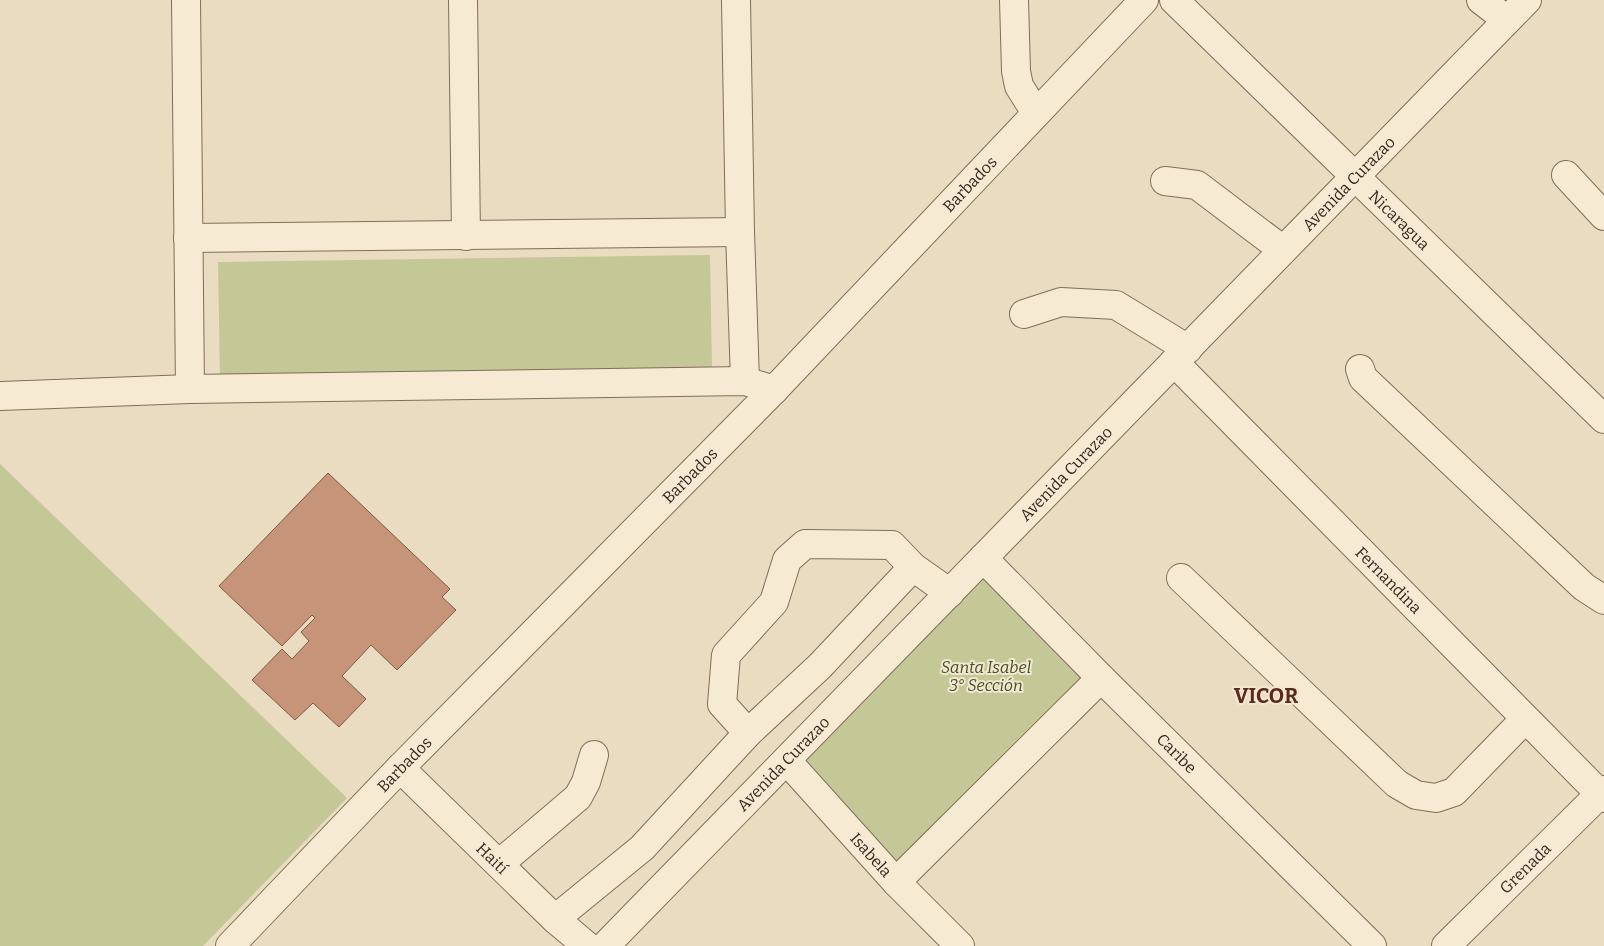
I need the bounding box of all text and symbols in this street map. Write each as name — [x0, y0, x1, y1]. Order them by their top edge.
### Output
street label: Avenida Curazao — [1298, 132, 1399, 235]
street label: Barbados — [939, 152, 1001, 216]
street label: Nicaragua — [1365, 186, 1434, 254]
street label: Avenida Curazao — [1016, 423, 1116, 525]
street label: Barbados — [659, 444, 721, 507]
street label: Fernandina — [1352, 543, 1426, 618]
park label: Santa Isabel 3° Sección — [941, 658, 1031, 695]
district label: VICOR — [1234, 683, 1298, 709]
street label: Avenida Curazao — [733, 713, 834, 815]
street label: Caribe — [1153, 730, 1200, 777]
street label: Barbados — [373, 733, 436, 796]
street label: Isabela — [846, 829, 896, 881]
street label: Haití — [472, 839, 512, 878]
street label: Grenada — [1496, 839, 1555, 898]

